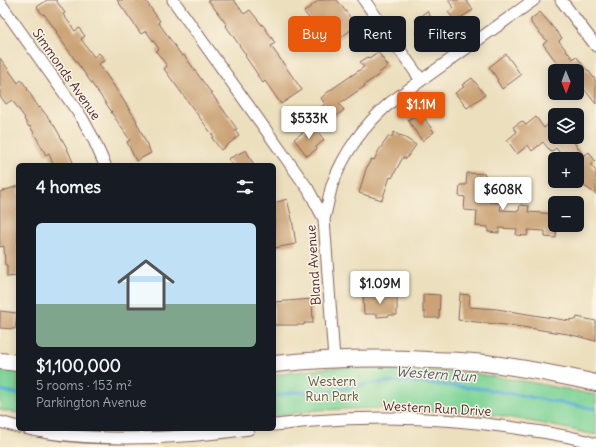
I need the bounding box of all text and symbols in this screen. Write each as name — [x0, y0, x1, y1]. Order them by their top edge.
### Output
chip: Buy — [288, 16, 341, 52]
chip: Rent — [349, 16, 406, 52]
chip: Filters — [414, 16, 480, 52]
street label: Simmonds Avenue — [29, 25, 105, 123]
north arrow — [548, 64, 584, 100]
map controls — [548, 64, 584, 232]
pin: $1.1M — [393, 92, 449, 126]
text: $1.1M — [406, 96, 436, 113]
pin: $533K — [281, 106, 337, 140]
button: layers — [548, 108, 584, 144]
text: $533K — [290, 110, 328, 127]
button: + — [548, 152, 584, 188]
text: 4 homes — [36, 176, 101, 198]
icon: filters — [234, 176, 256, 198]
pin: $608K — [475, 177, 531, 211]
text: $608K — [484, 181, 522, 198]
button: − — [548, 196, 584, 232]
street label: Bland Avenue — [302, 224, 325, 306]
icon: home — [110, 249, 182, 321]
pin: $1.09M — [347, 271, 413, 305]
text: $1.09M — [359, 275, 401, 292]
text: $1,100,000 — [36, 355, 121, 377]
water label: Western Run — [395, 362, 478, 386]
park label: Western Run Park — [305, 373, 359, 405]
text: 5 rooms · 153 m² — [36, 377, 132, 394]
text: Parkington Avenue — [36, 394, 146, 411]
street label: Western Run Drive — [382, 397, 492, 420]

